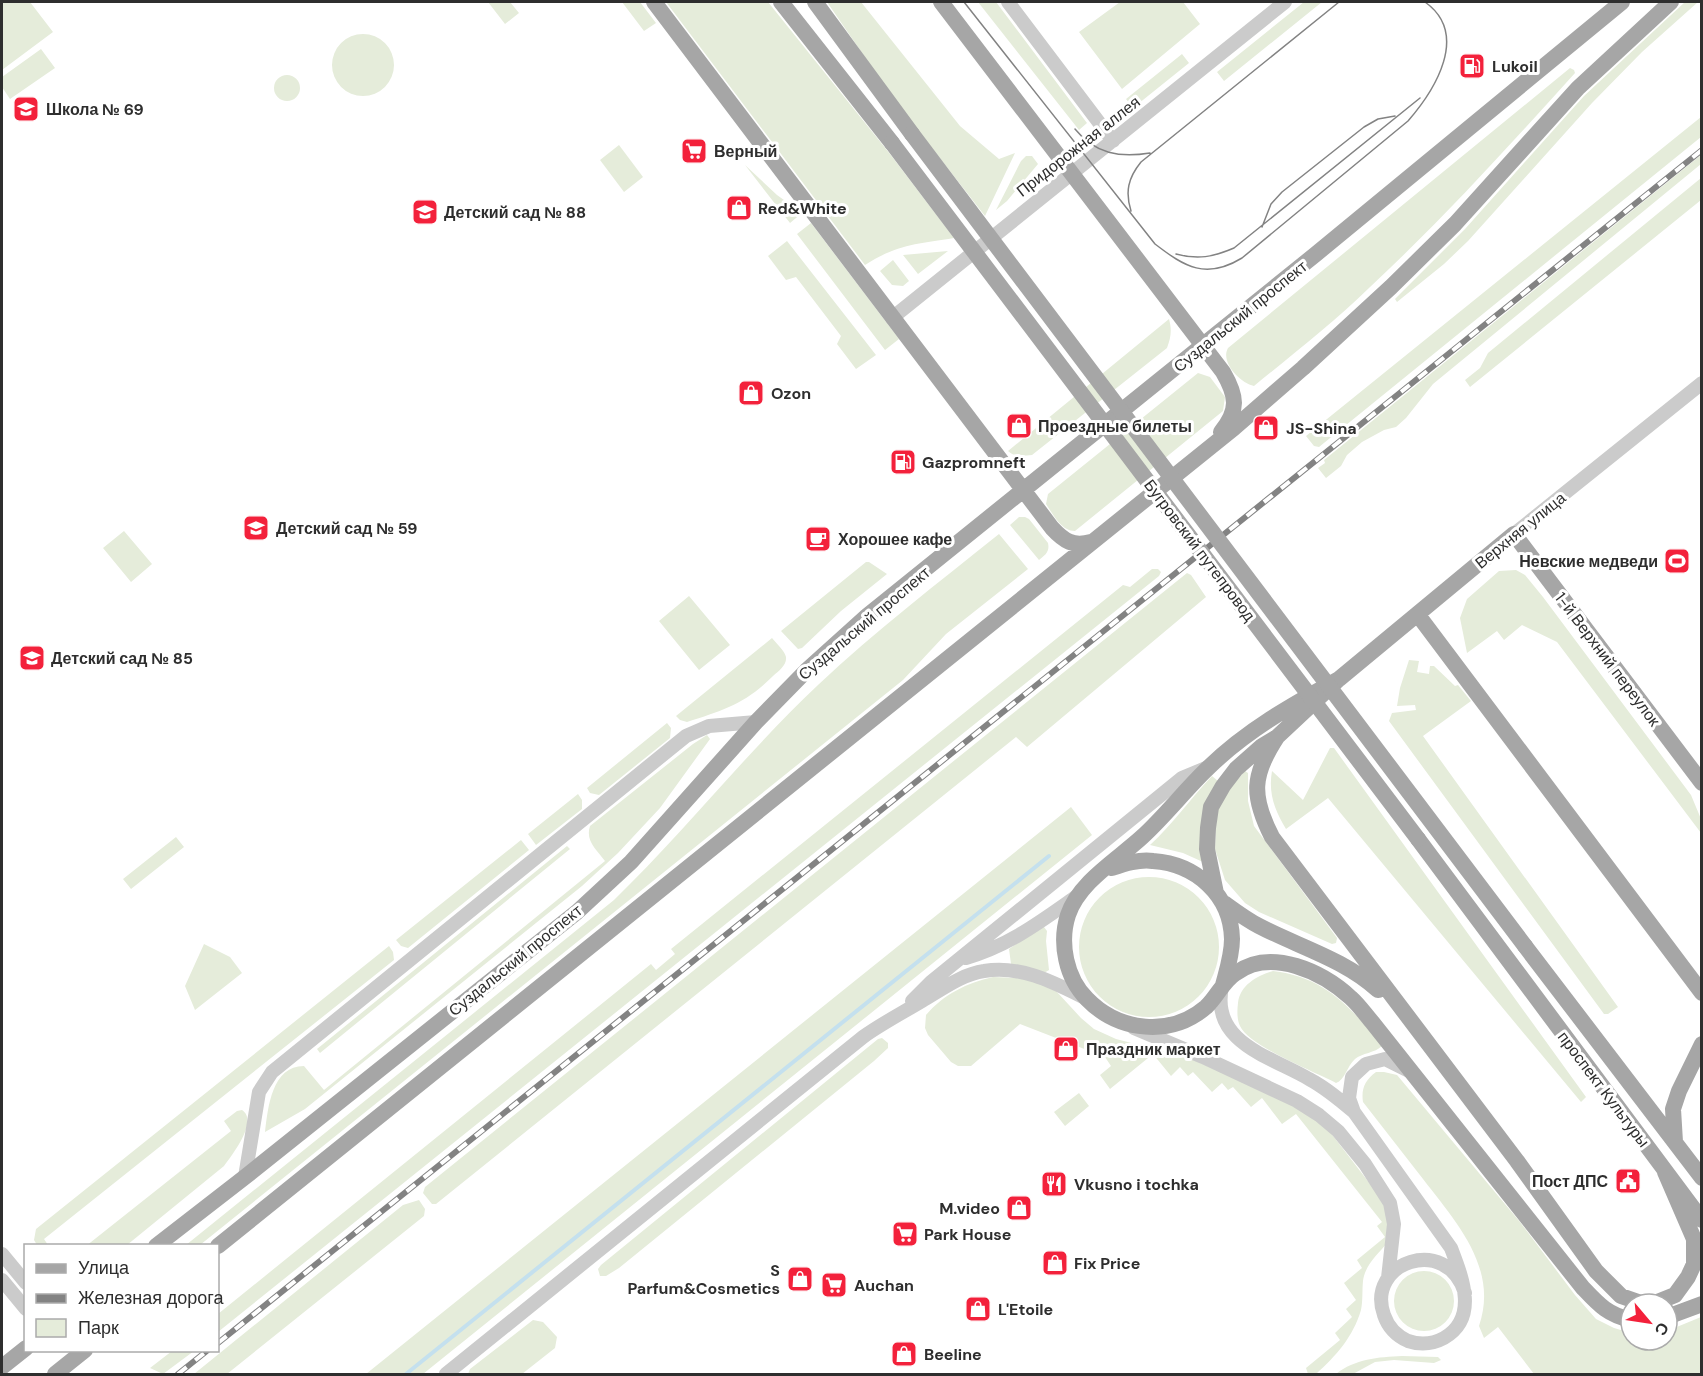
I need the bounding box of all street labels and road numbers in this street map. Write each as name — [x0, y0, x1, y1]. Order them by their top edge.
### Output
street label: Придорожная аллея — [1012, 91, 1145, 201]
street label: Суздальский проспект — [1169, 256, 1312, 377]
street label: Бугровский путепровод — [1139, 475, 1260, 626]
street label: Верхняя улица — [1471, 487, 1570, 573]
street label: Суздальский проспект — [794, 562, 935, 685]
street label: 1-й Верхний переулок — [1550, 588, 1665, 731]
street label: Суздальский проспект — [444, 900, 587, 1021]
street label: проспект Культуры — [1553, 1027, 1654, 1151]

